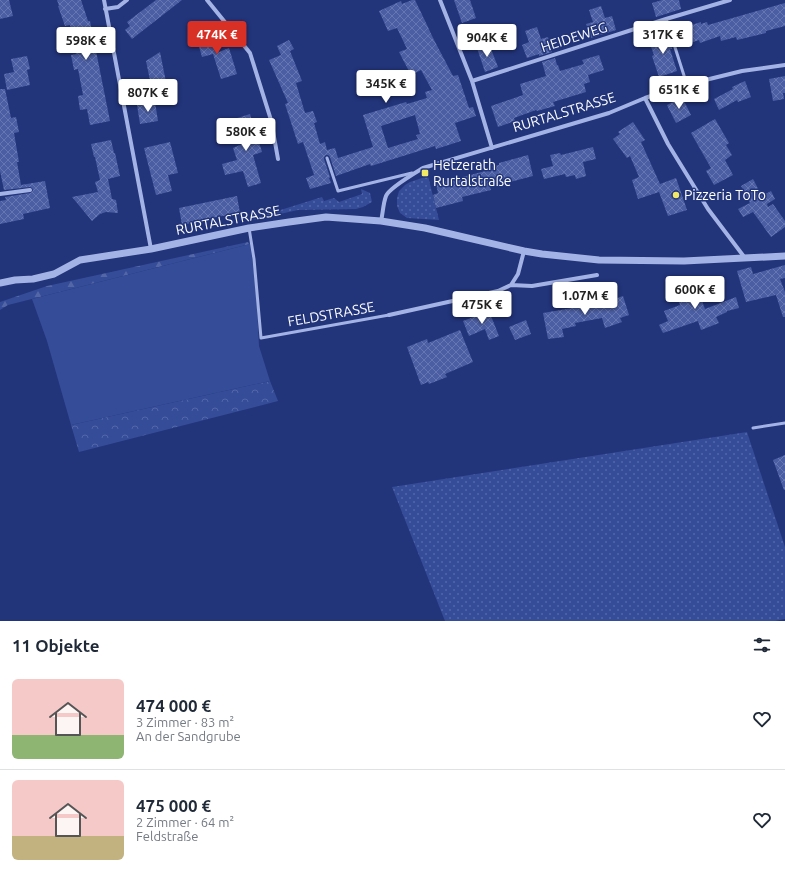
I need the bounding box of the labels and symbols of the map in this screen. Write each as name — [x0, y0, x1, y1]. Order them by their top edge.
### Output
street label: HEIDEWEG — [539, 19, 609, 55]
pin: 474K € — [184, 21, 250, 55]
pin: 317K € — [630, 21, 696, 55]
pin: 904K € — [454, 24, 520, 58]
pin: 598K € — [53, 27, 119, 61]
pin: 345K € — [353, 70, 419, 104]
pin: 651K € — [646, 76, 712, 110]
pin: 807K € — [115, 79, 181, 113]
street label: RURTALSTRASSE — [511, 89, 617, 135]
pin: 580K € — [213, 118, 279, 152]
place label: Hetzerath Rurtalstraße — [433, 157, 512, 189]
marker: Hetzerath Rurtalstraße — [420, 168, 430, 178]
place label: Pizzeria ToTo — [684, 187, 766, 203]
marker: Pizzeria ToTo — [671, 190, 681, 200]
street label: RURTALSTRASSE — [174, 202, 282, 238]
pin: 600K € — [662, 276, 728, 310]
pin: 1.07M € — [548, 282, 622, 316]
pin: 475K € — [449, 291, 515, 325]
street label: FELDSTRASSE — [286, 298, 376, 330]

